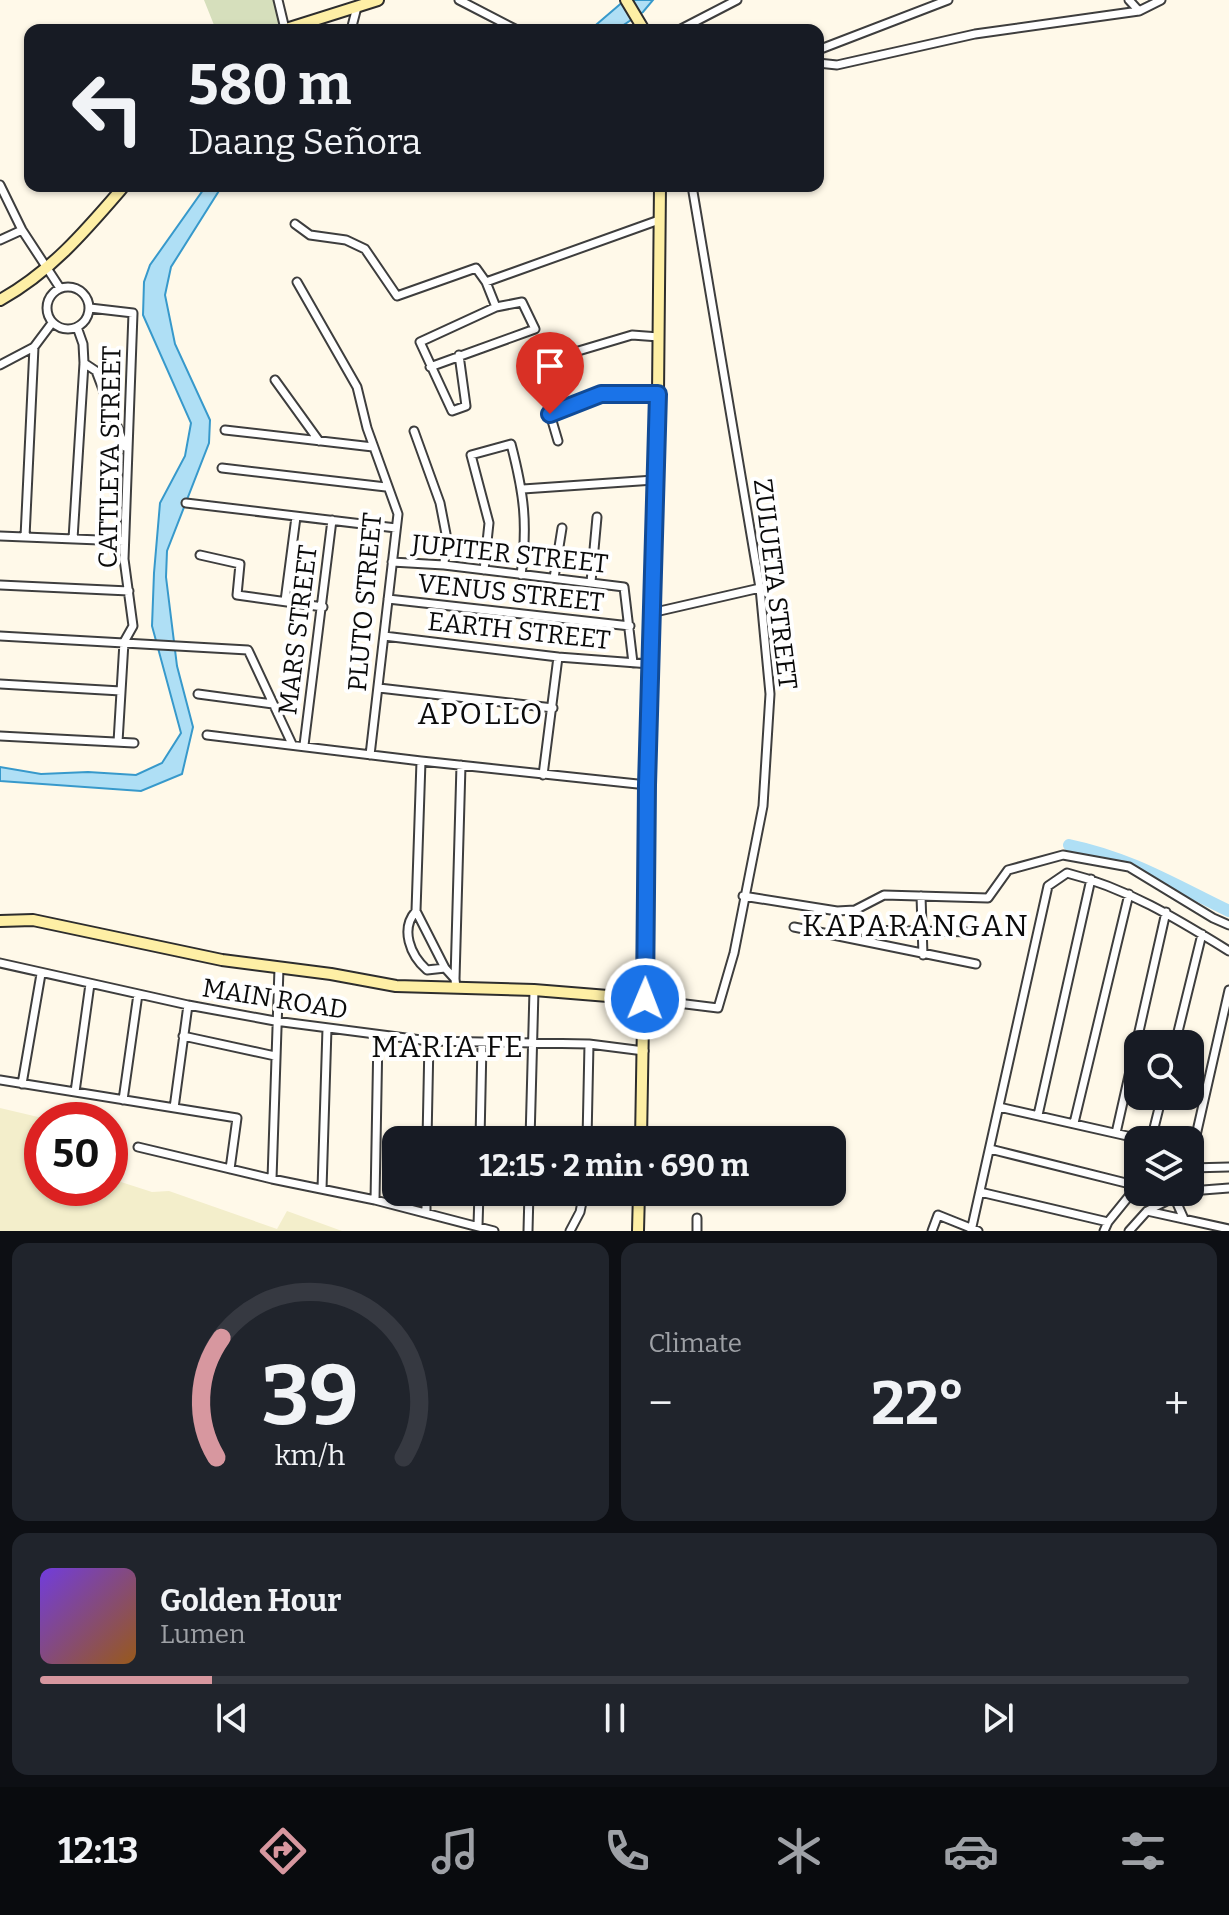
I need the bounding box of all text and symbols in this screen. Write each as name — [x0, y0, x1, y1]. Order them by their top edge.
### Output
text: 580 m — [188, 52, 351, 119]
icon: left — [56, 56, 160, 160]
text: Daang Señora — [188, 120, 421, 164]
pin — [516, 332, 584, 414]
icon: arrive — [528, 344, 572, 388]
street label: CATTLEYA STREET — [93, 345, 127, 569]
street label: ZULUETA STREET — [747, 477, 803, 691]
street label: PLUTO STREET — [342, 511, 388, 693]
street label: JUPITER STREET — [409, 528, 610, 580]
street label: MARS STREET — [272, 543, 324, 717]
street label: VENUS STREET — [416, 568, 606, 618]
street label: EARTH STREET — [426, 606, 612, 656]
district label: APOLLO — [418, 696, 544, 732]
district label: KAPARANGAN — [802, 908, 1030, 944]
position arrow — [603, 957, 687, 1041]
street label: MAIN ROAD — [200, 972, 350, 1026]
district label: MARIA FE — [371, 1029, 525, 1065]
map controls — [1124, 1030, 1204, 1206]
button: search — [1124, 1030, 1204, 1110]
speed limit sign: 50 — [24, 1102, 128, 1206]
button: layers — [1124, 1126, 1204, 1206]
text: 12:15 · 2 min · 690 m — [479, 1148, 749, 1184]
text: Climate — [649, 1328, 742, 1359]
text: 39 — [262, 1346, 359, 1446]
text: 22° — [871, 1368, 965, 1440]
text: − — [649, 1377, 673, 1430]
text: + — [1164, 1377, 1189, 1430]
text: km/h — [275, 1438, 346, 1473]
text: Golden Hour — [160, 1583, 341, 1619]
text: Lumen — [160, 1619, 246, 1650]
icon: previous — [210, 1696, 254, 1740]
icon: pause — [593, 1696, 637, 1740]
icon: next — [976, 1696, 1020, 1740]
icon: directions — [255, 1823, 311, 1879]
icon: music — [427, 1823, 483, 1879]
icon: phone — [599, 1823, 655, 1879]
icon: climate — [771, 1823, 827, 1879]
icon: car — [943, 1823, 999, 1879]
icon: filters — [1115, 1823, 1171, 1879]
text: 12:13 — [58, 1829, 139, 1873]

